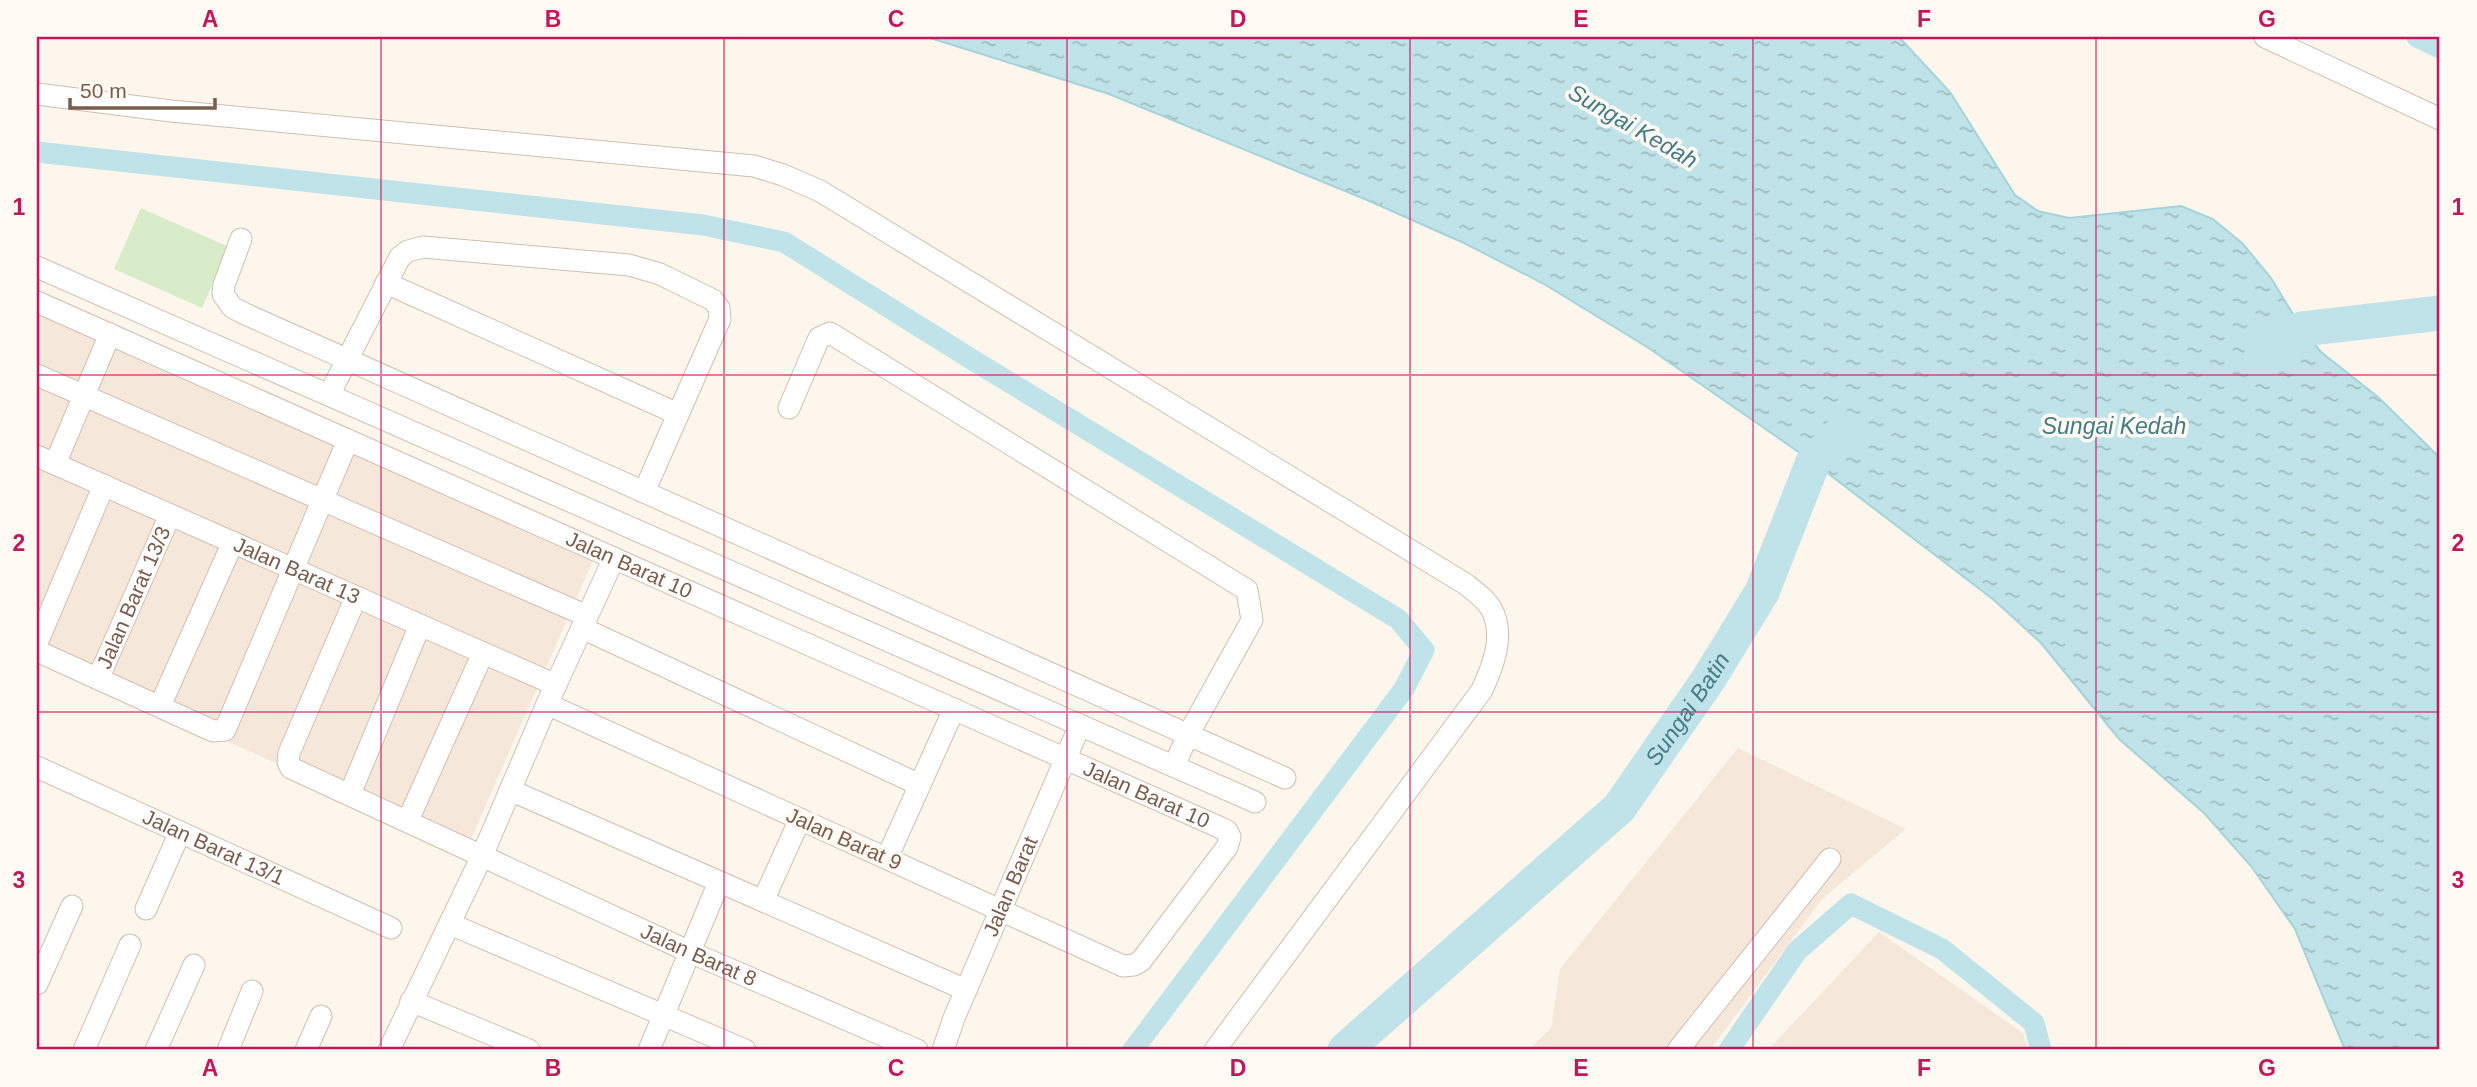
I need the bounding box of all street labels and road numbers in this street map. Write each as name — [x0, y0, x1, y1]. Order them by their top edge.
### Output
street label: Jalan Barat 13/3 — [92, 523, 175, 672]
street label: Jalan Barat 10 — [563, 527, 696, 603]
street label: Jalan Barat 13 — [230, 532, 364, 608]
street label: Jalan Barat 10 — [1080, 756, 1213, 832]
street label: Jalan Barat 9 — [783, 803, 905, 874]
street label: Jalan Barat 13/1 — [139, 805, 288, 889]
street label: Jalan Barat — [979, 833, 1042, 940]
street label: Jalan Barat 8 — [637, 919, 760, 990]

